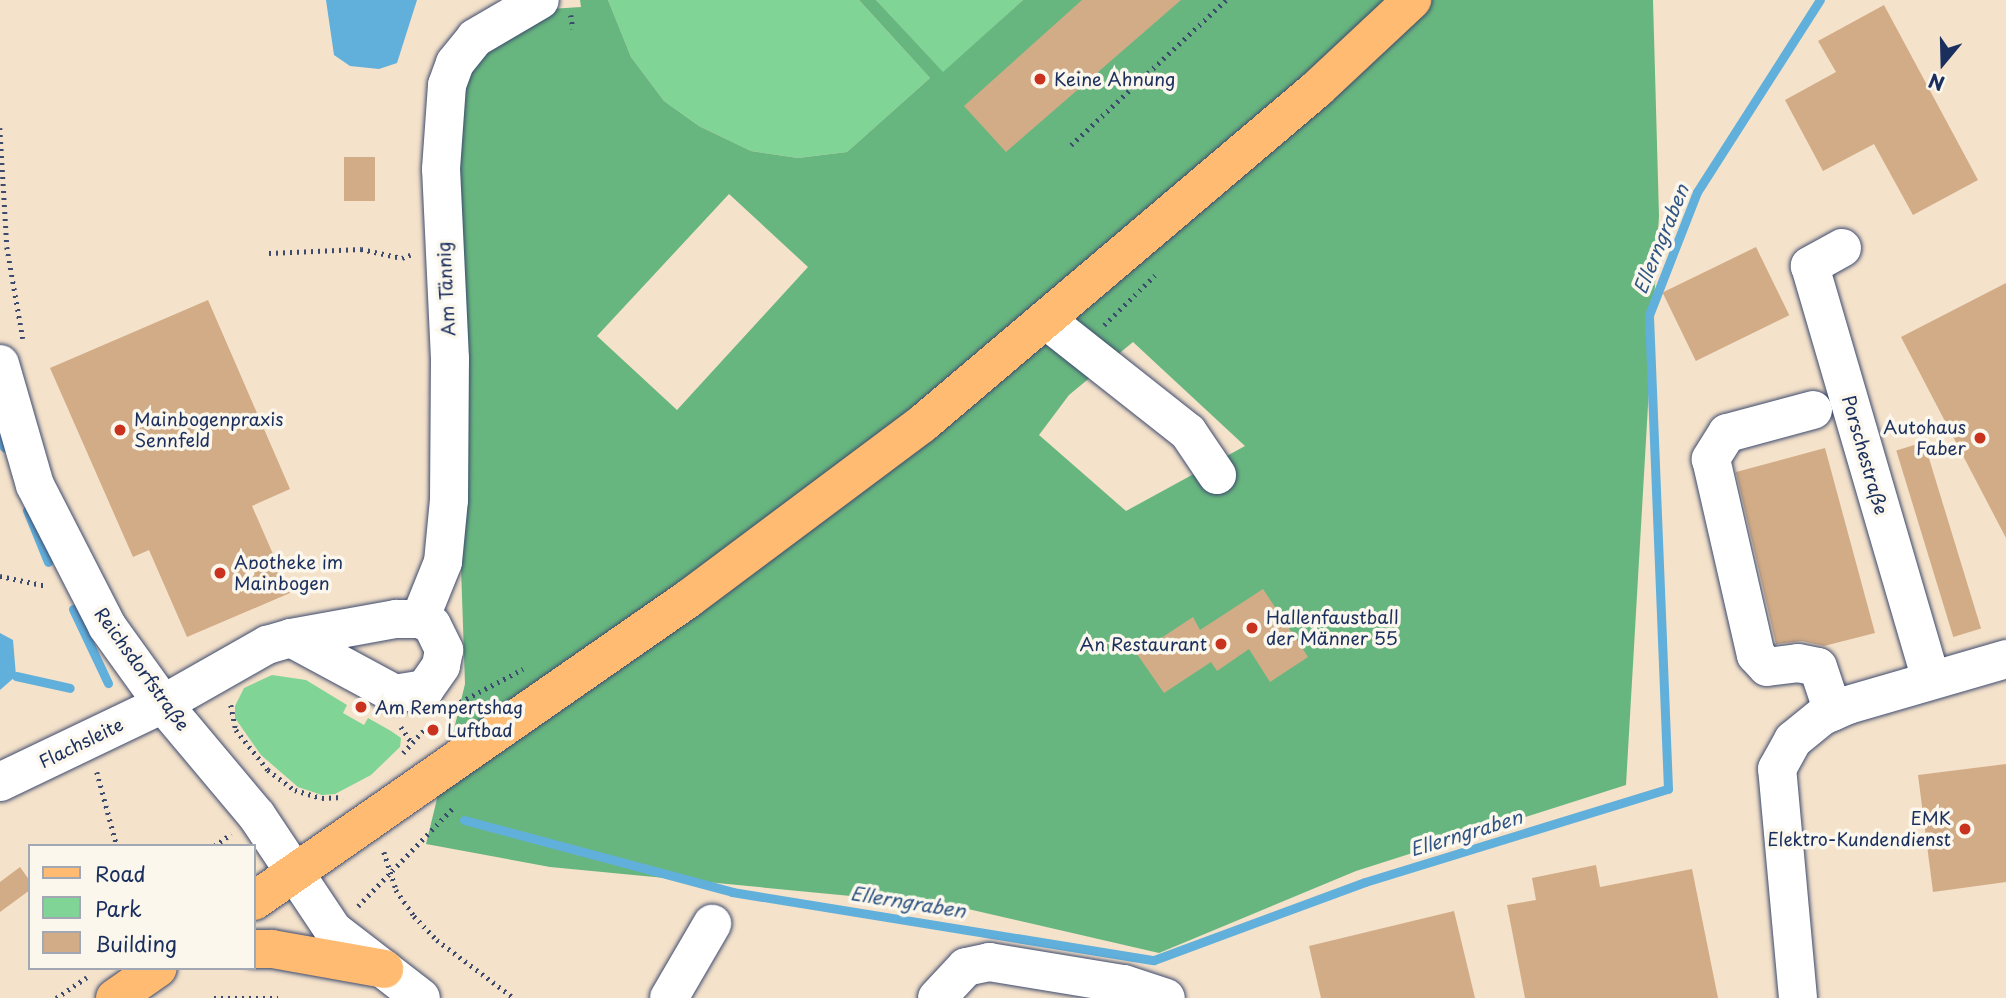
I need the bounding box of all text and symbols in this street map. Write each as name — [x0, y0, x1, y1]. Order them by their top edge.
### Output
north arrow — [1908, 28, 1978, 98]
text: N — [1924, 67, 1948, 99]
place label: Keine Ahnung — [1054, 68, 1176, 90]
marker: Keine Ahnung — [1032, 71, 1048, 87]
water label: Ellerngraben — [1629, 181, 1693, 297]
street label: Am Tännig — [433, 241, 459, 337]
street label: Porschestraße — [1838, 393, 1892, 517]
place label: Mainbogenpraxis Sennfeld — [134, 409, 284, 452]
place label: Autohaus Faber — [1883, 417, 1966, 460]
marker: Mainbogenpraxis Sennfeld — [112, 422, 128, 438]
marker: Autohaus Faber — [1972, 430, 1988, 446]
place label: Apotheke im Mainbogen — [234, 552, 344, 594]
marker: Apotheke im Mainbogen — [212, 565, 228, 581]
street label: Reichsdorfstraße — [90, 603, 194, 735]
place label: Hallenfaustball der Männer 55 — [1266, 607, 1399, 650]
marker: Hallenfaustball der Männer 55 — [1244, 620, 1260, 636]
place label: An Restaurant — [1080, 633, 1207, 655]
marker: An Restaurant — [1213, 636, 1229, 652]
place label: Am Rempertshag — [375, 696, 525, 718]
marker: Am Rempertshag — [353, 699, 369, 715]
street label: Flachsleite — [35, 713, 127, 773]
place label: Luftbad — [447, 719, 513, 741]
marker: Luftbad — [425, 722, 441, 738]
water label: Ellerngraben — [1407, 805, 1525, 861]
place label: EMK Elektro-Kundendienst — [1767, 808, 1951, 850]
marker: EMK Elektro-Kundendienst — [1957, 821, 1973, 837]
legend — [28, 844, 256, 970]
text: Road — [95, 857, 146, 889]
water label: Ellerngraben — [849, 882, 967, 922]
text: Park — [95, 892, 142, 924]
text: Building — [95, 927, 177, 959]

